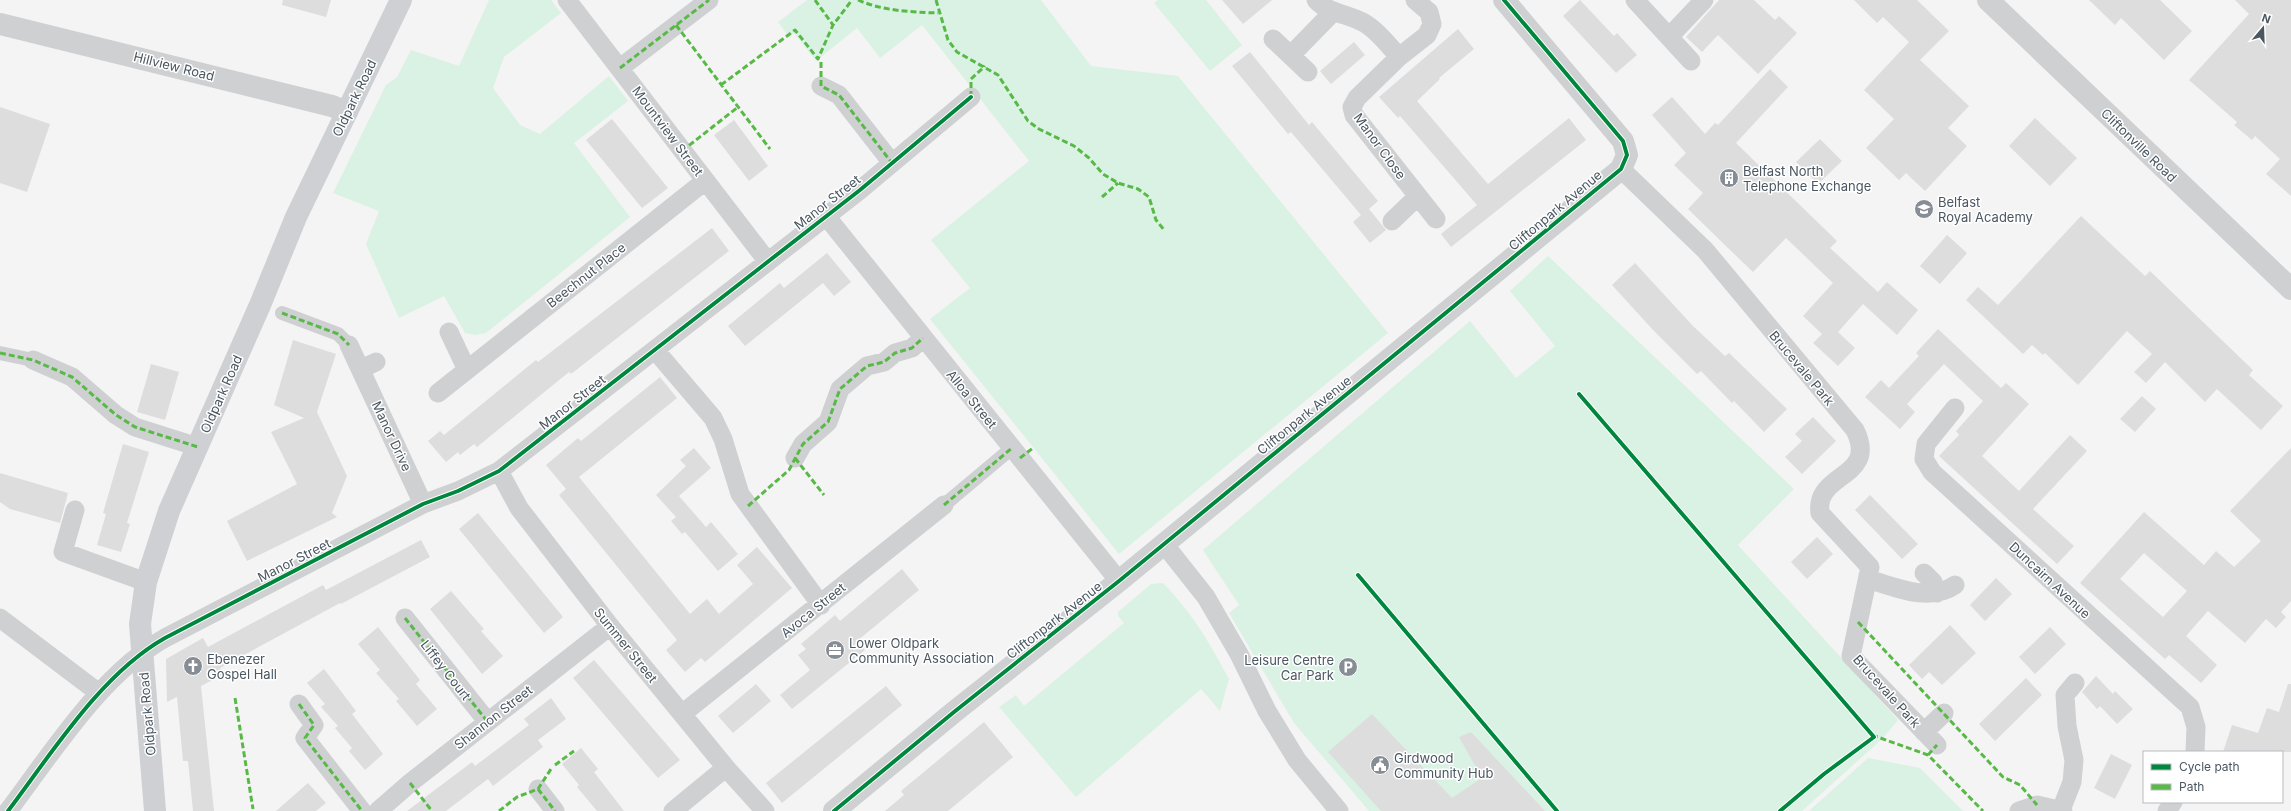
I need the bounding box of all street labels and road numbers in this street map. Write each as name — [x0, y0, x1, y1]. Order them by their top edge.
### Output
street label: Hillview Road — [132, 48, 216, 84]
street label: Oldpark Road — [328, 57, 380, 139]
street label: Mountview Street — [629, 83, 707, 179]
street label: Cliftonville Road — [2098, 105, 2180, 185]
street label: Manor Close — [1351, 110, 1409, 182]
street label: Cliftonpark Avenue — [1505, 166, 1605, 254]
street label: Manor Street — [791, 171, 863, 233]
street label: Beechnut Place — [543, 239, 629, 311]
street label: Brucevale Park — [1766, 327, 1838, 409]
street label: Oldpark Road — [197, 353, 245, 435]
street label: Alloa Street — [943, 366, 1001, 432]
street label: Manor Street — [536, 371, 608, 433]
street label: Cliftonpark Avenue — [1254, 372, 1354, 458]
street label: Manor Drive — [369, 398, 415, 474]
street label: Manor Street — [255, 535, 333, 585]
street label: Duncairn Avenue — [2006, 538, 2094, 622]
street label: Cliftonpark Avenue — [1003, 578, 1105, 662]
street label: Avoca Street — [778, 579, 848, 641]
street label: Summer Street — [591, 604, 661, 686]
street label: Liffey Court — [418, 637, 474, 703]
street label: Brucevale Park — [1850, 651, 1924, 731]
street label: Oldpark Road — [135, 672, 159, 756]
street label: Shannon Street — [451, 682, 535, 752]

